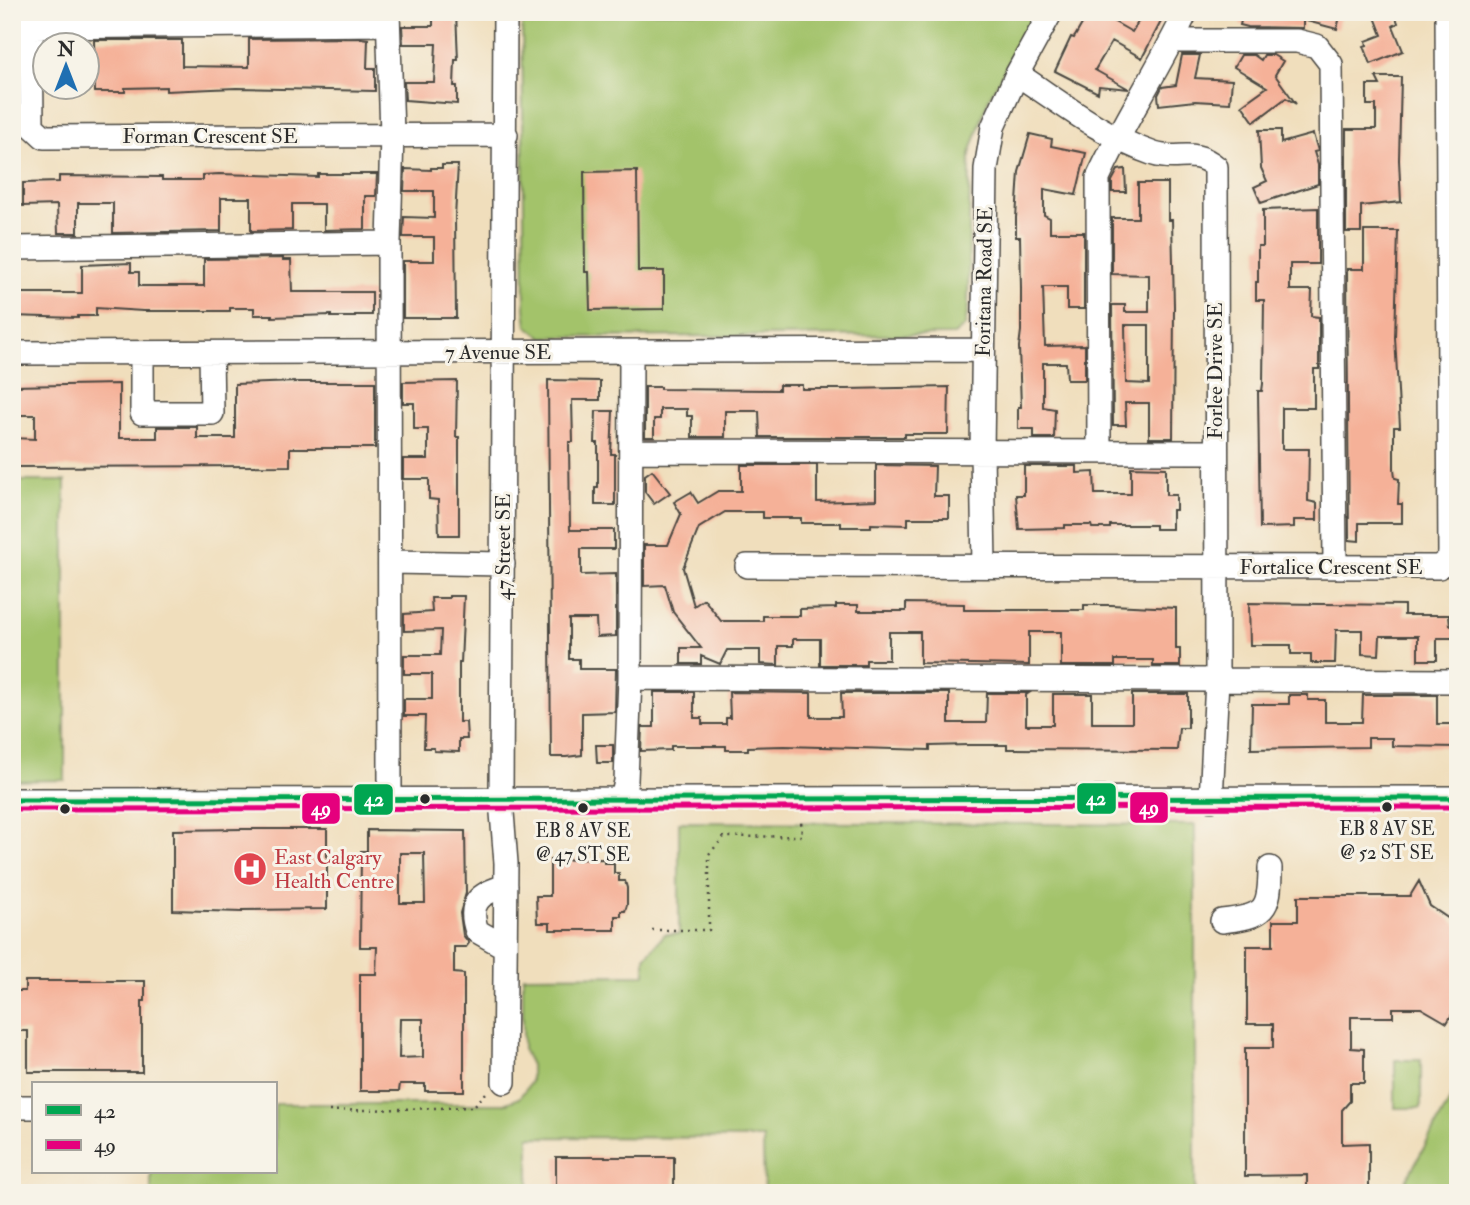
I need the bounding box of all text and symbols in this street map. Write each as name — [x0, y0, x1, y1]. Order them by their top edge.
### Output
north arrow — [32, 32, 102, 102]
text: N — [56, 38, 75, 62]
street label: Forman Crescent SE — [122, 123, 298, 150]
street label: Foritana Road SE — [970, 207, 999, 357]
street label: Forlee Drive SE — [1202, 302, 1229, 440]
street label: 7 Avenue SE — [445, 339, 551, 366]
street label: 47 Street SE — [490, 494, 517, 600]
street label: Fortalice Crescent SE — [1239, 554, 1423, 581]
line badge: 42 — [1076, 782, 1117, 815]
line badge: 42 — [353, 783, 394, 816]
text: 42 — [1085, 787, 1106, 811]
text: 42 — [363, 788, 384, 812]
line badge: 49 — [1129, 791, 1169, 824]
line badge: 49 — [301, 792, 341, 825]
unlabelled marker — [418, 792, 432, 806]
text: 49 — [1138, 796, 1159, 820]
text: 49 — [310, 797, 331, 821]
marker: EB 8 AV SE @ 52 ST SE — [1380, 800, 1394, 814]
marker: EB 8 AV SE @ 47 ST SE — [576, 801, 590, 815]
unlabelled marker — [58, 802, 72, 816]
place label: EB 8 AV SE @ 52 ST SE — [1339, 817, 1435, 865]
place label: EB 8 AV SE @ 47 ST SE — [535, 819, 631, 867]
place label: East Calgary Health Centre — [274, 844, 394, 895]
hospital icon: East Calgary Health Centre — [231, 850, 269, 888]
legend — [32, 1082, 276, 1174]
text: 42 — [94, 1098, 116, 1125]
text: 49 — [94, 1132, 116, 1159]

